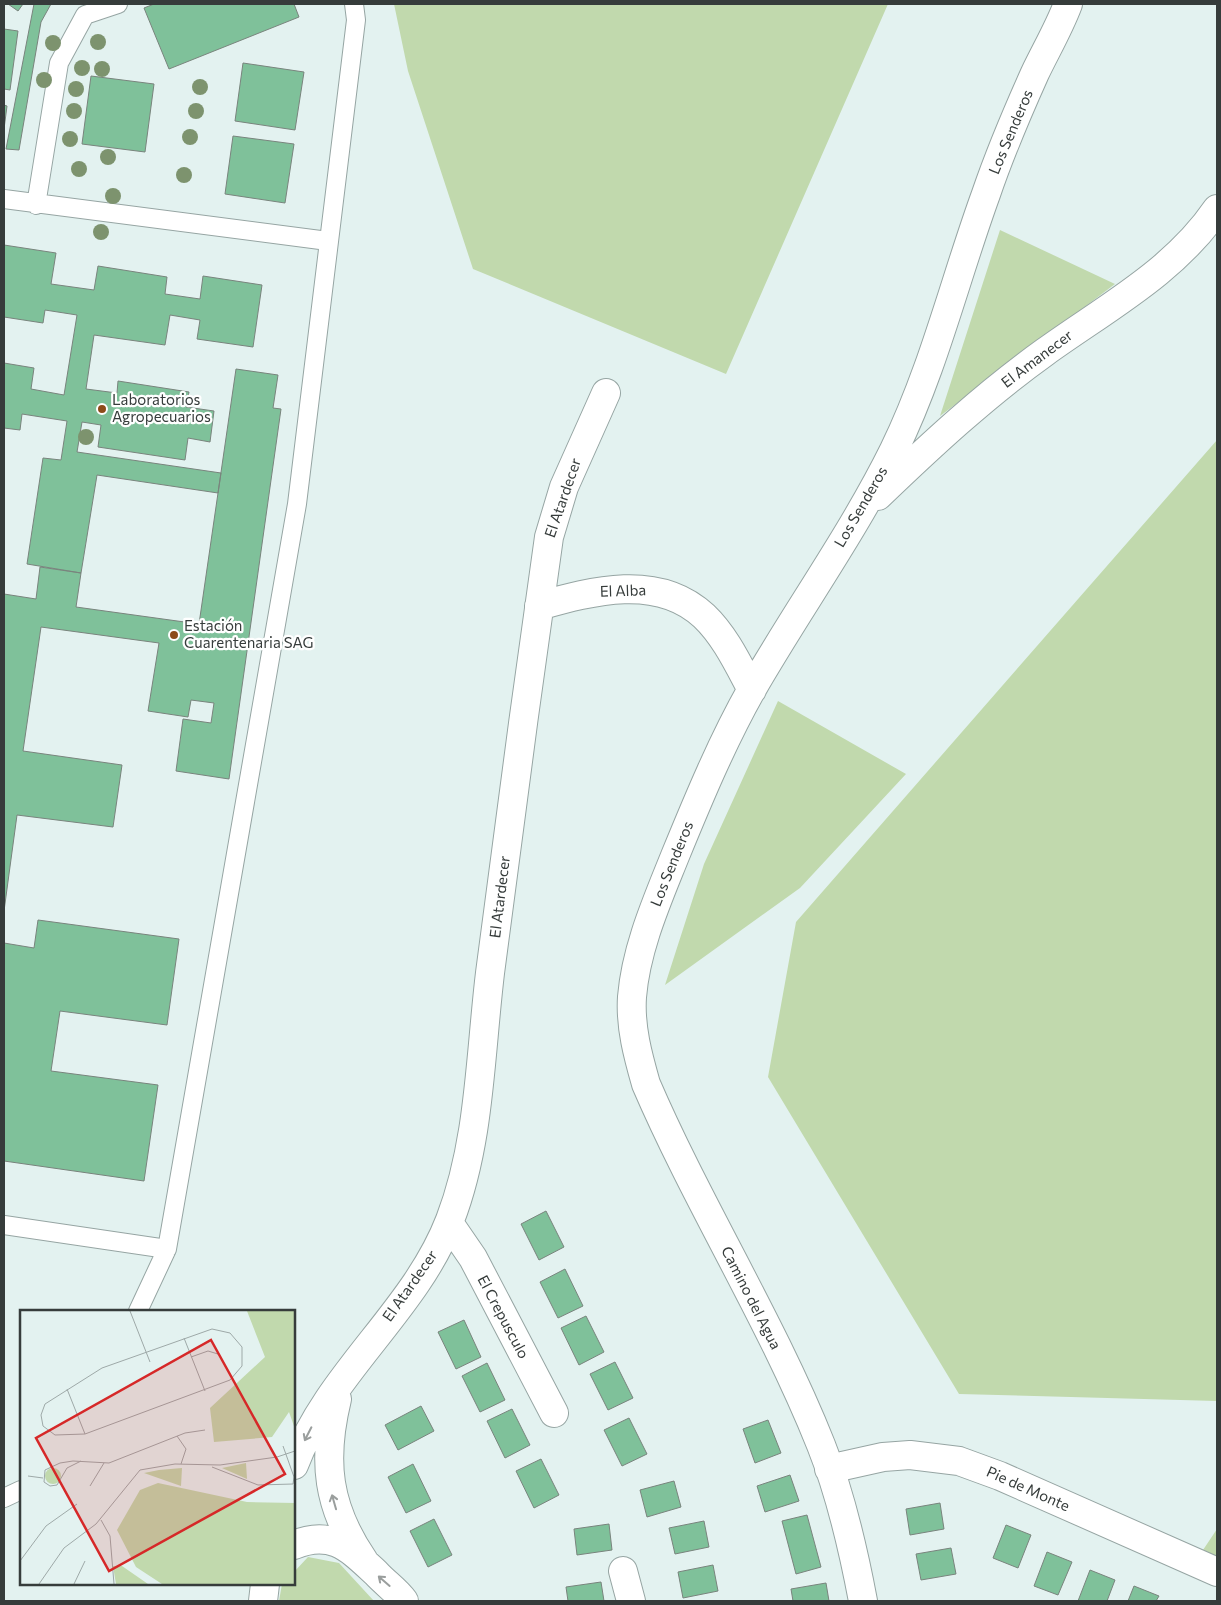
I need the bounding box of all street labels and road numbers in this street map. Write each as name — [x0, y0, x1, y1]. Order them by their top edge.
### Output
street label: Los Senderos — [984, 86, 1036, 177]
street label: El Amanecer — [997, 326, 1076, 391]
street label: El Atardecer — [540, 456, 584, 540]
street label: Los Senderos — [830, 463, 891, 550]
street label: El Alba — [599, 580, 646, 600]
street label: Los Senderos — [646, 818, 696, 909]
street label: El Atardecer — [485, 855, 513, 939]
street label: Camino del Agua — [718, 1243, 786, 1352]
street label: El Atardecer — [378, 1246, 440, 1325]
street label: El Crepusculo — [474, 1272, 533, 1361]
street label: Pie de Monte — [984, 1462, 1073, 1515]

